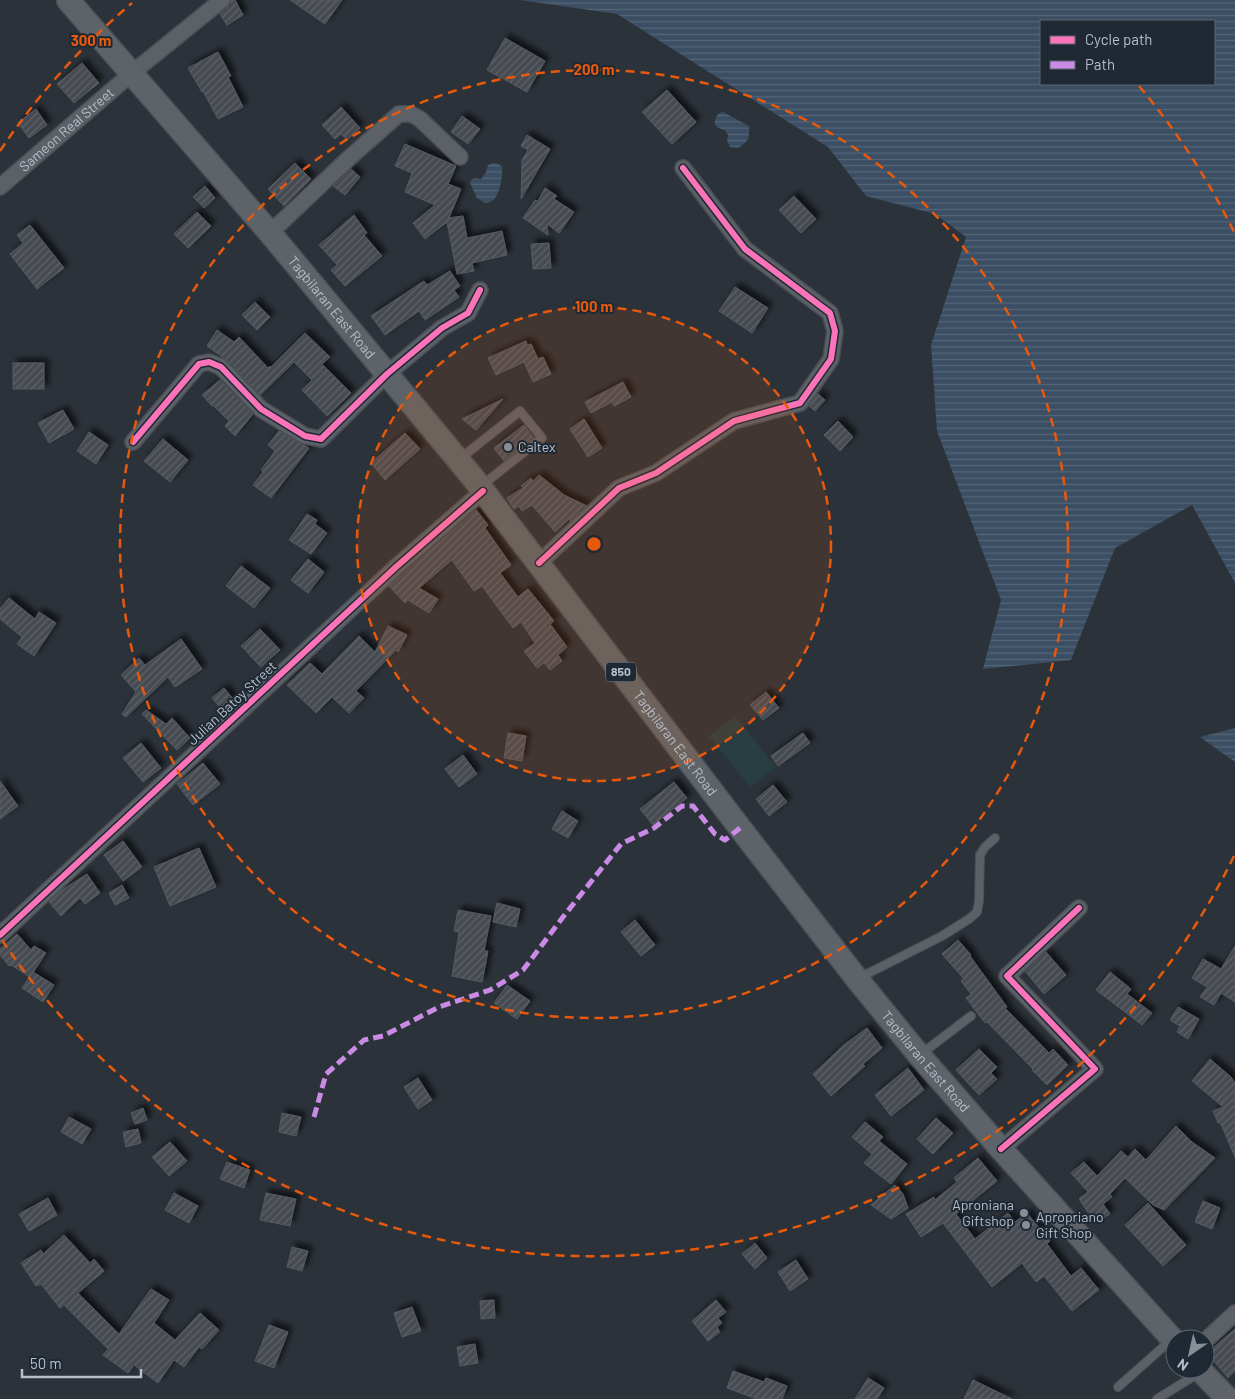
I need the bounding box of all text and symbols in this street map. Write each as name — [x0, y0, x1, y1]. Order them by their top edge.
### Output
legend — [1040, 20, 1215, 85]
text: Cycle path — [1085, 30, 1152, 48]
text: 300 m — [71, 31, 111, 49]
text: Path — [1085, 55, 1115, 73]
text: 200 m — [573, 60, 615, 78]
street label: Sameon Real Street — [15, 84, 117, 175]
street label: Tagbilaran East Road — [285, 252, 379, 362]
text: 100 m — [575, 297, 613, 315]
place label: Caltex — [518, 438, 556, 455]
marker: Caltex — [502, 441, 514, 453]
centre of rings — [585, 535, 603, 553]
street label: Julian Batoy Street — [184, 657, 280, 748]
road number: 850 — [606, 662, 636, 682]
street label: Tagbilaran East Road — [630, 687, 721, 799]
street label: Tagbilaran East Road — [878, 1007, 974, 1115]
place label: Aproniana Giftshop — [952, 1196, 1014, 1229]
marker: Aproniana Giftshop — [1018, 1207, 1030, 1219]
place label: Apropriano Gift Shop — [1036, 1208, 1104, 1241]
marker: Apropriano Gift Shop — [1020, 1219, 1032, 1231]
north arrow — [1165, 1329, 1215, 1379]
scale bar — [22, 1346, 141, 1378]
text: 50 m — [30, 1354, 62, 1372]
text: N — [1174, 1356, 1191, 1375]

